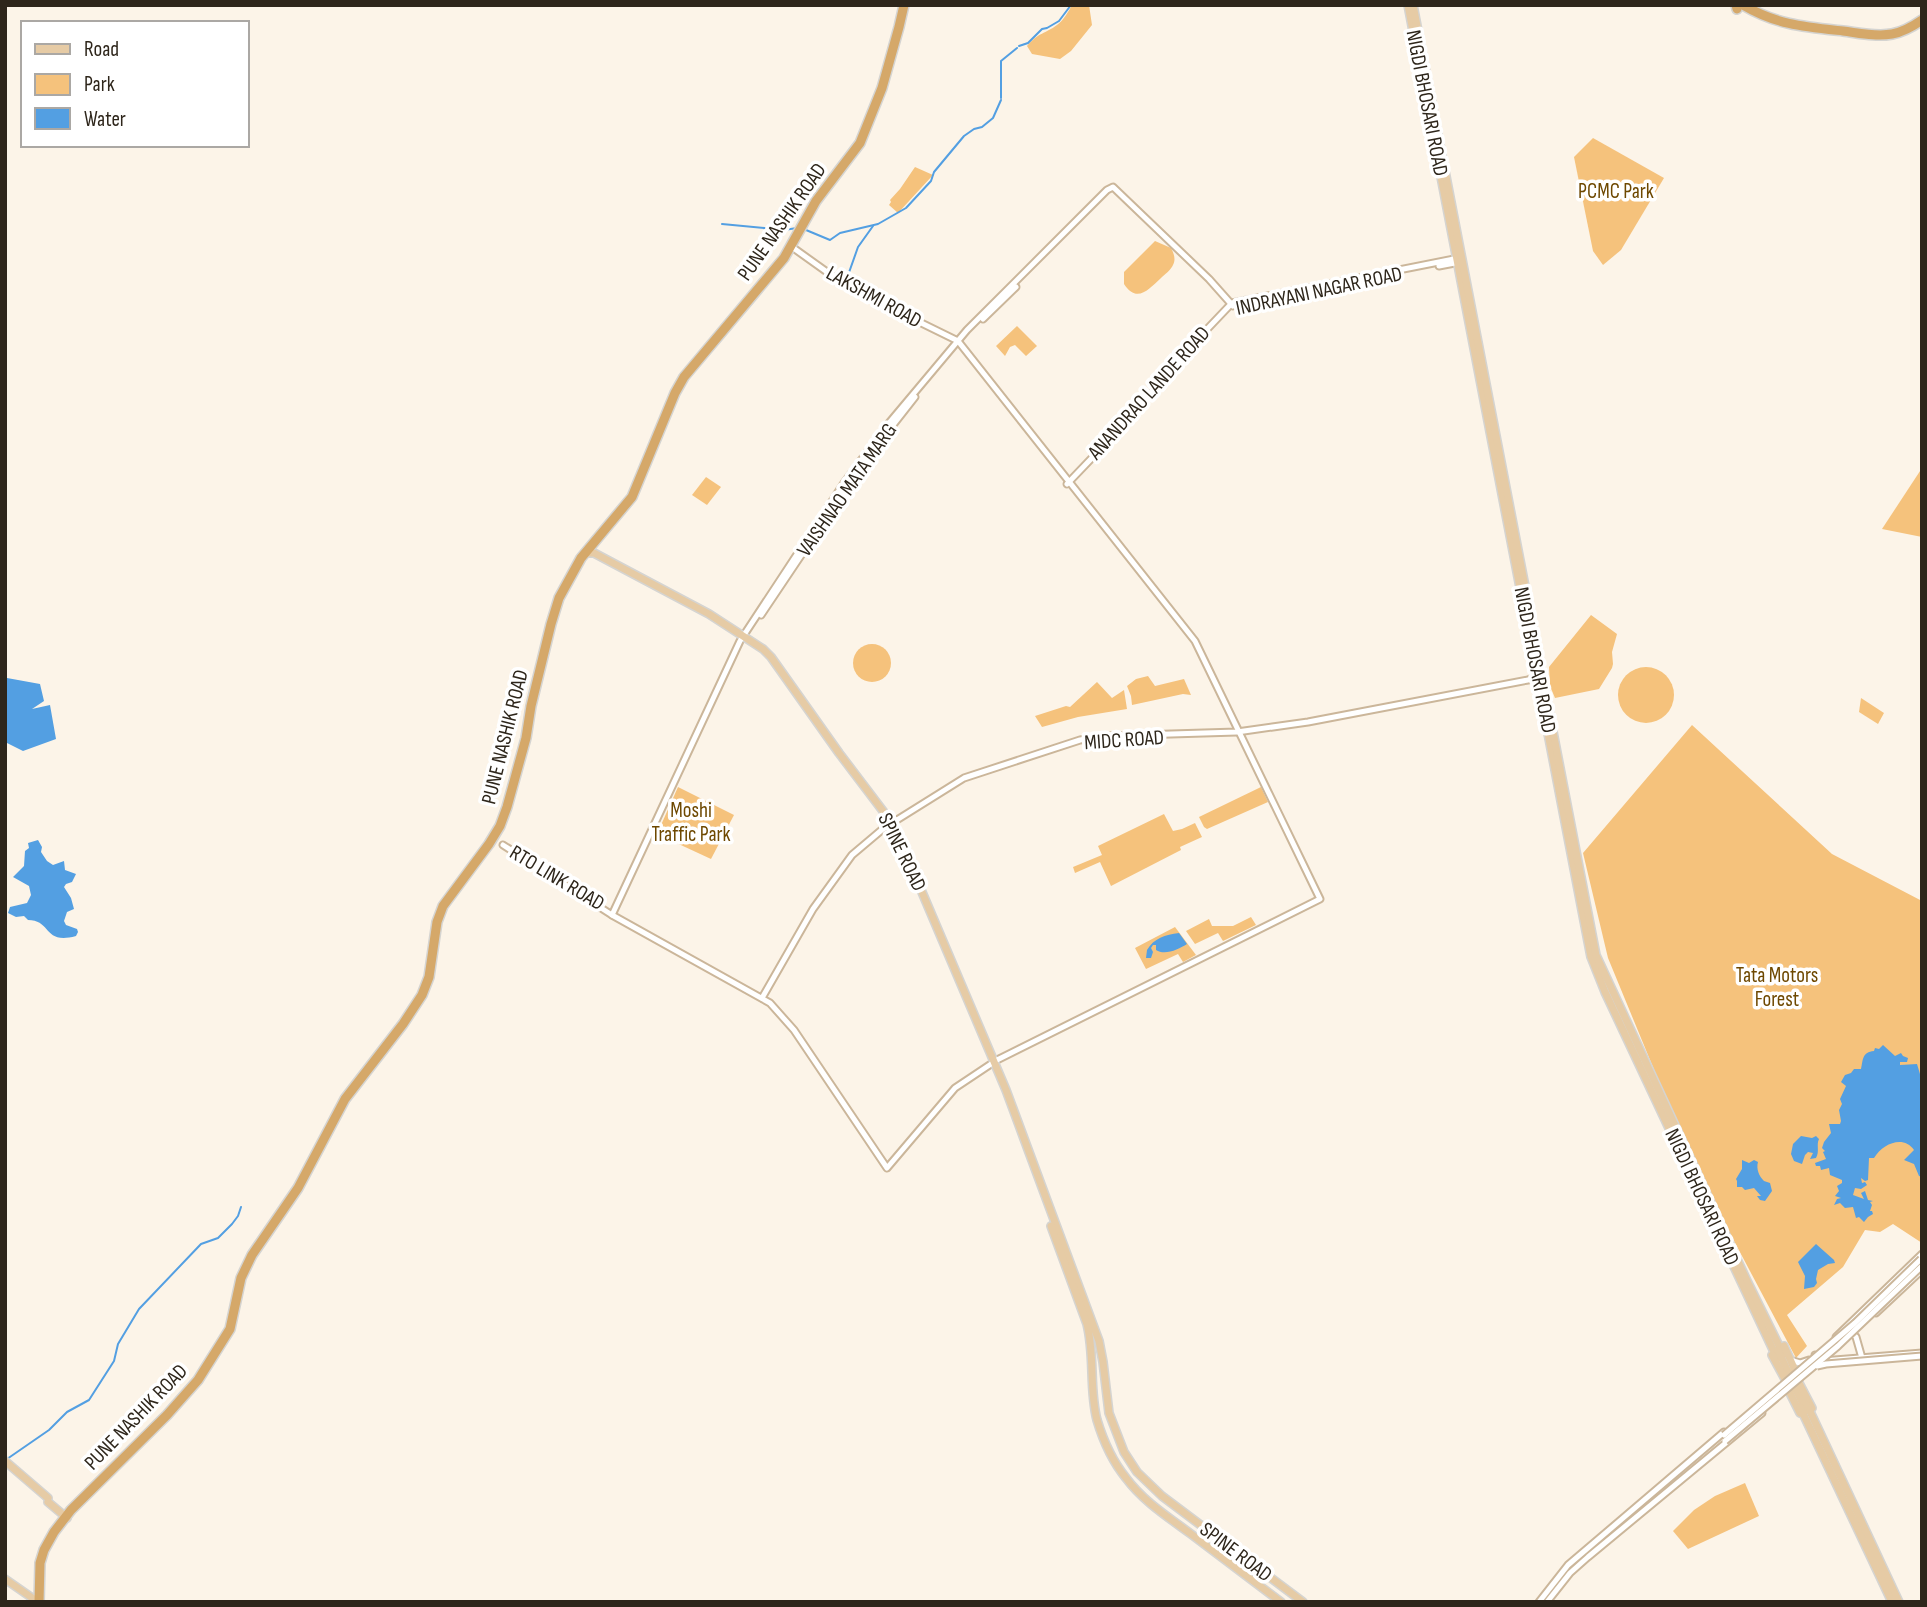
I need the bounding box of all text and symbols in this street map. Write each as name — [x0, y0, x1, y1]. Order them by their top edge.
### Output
legend — [21, 21, 248, 147]
street label: NIGDI BHOSARI ROAD — [1401, 28, 1453, 178]
text: Road — [84, 37, 119, 62]
text: Park — [84, 72, 115, 97]
text: Water — [84, 107, 126, 132]
street label: PUNE NASHIK ROAD — [732, 158, 832, 286]
park label: PCMC Park — [1578, 179, 1654, 204]
street label: LAKSHMI ROAD — [822, 261, 926, 333]
street label: INDRAYANI NAGAR ROAD — [1234, 261, 1404, 321]
street label: ANANDRAO LANDE ROAD — [1082, 321, 1215, 466]
street label: VAISHNAO MATA MARG — [792, 418, 902, 562]
street label: NIGDI BHOSARI ROAD — [1509, 585, 1561, 735]
street label: PUNE NASHIK ROAD — [476, 667, 534, 807]
street label: MIDC ROAD — [1083, 725, 1165, 755]
park label: Moshi Traffic Park — [651, 798, 731, 847]
street label: SPINE ROAD — [872, 809, 932, 895]
street label: RTO LINK ROAD — [505, 840, 609, 916]
park label: Tata Motors Forest — [1736, 963, 1818, 1012]
street label: NIGDI BHOSARI ROAD — [1659, 1125, 1745, 1269]
street label: PUNE NASHIK ROAD — [79, 1359, 193, 1475]
street label: SPINE ROAD — [1195, 1517, 1277, 1587]

